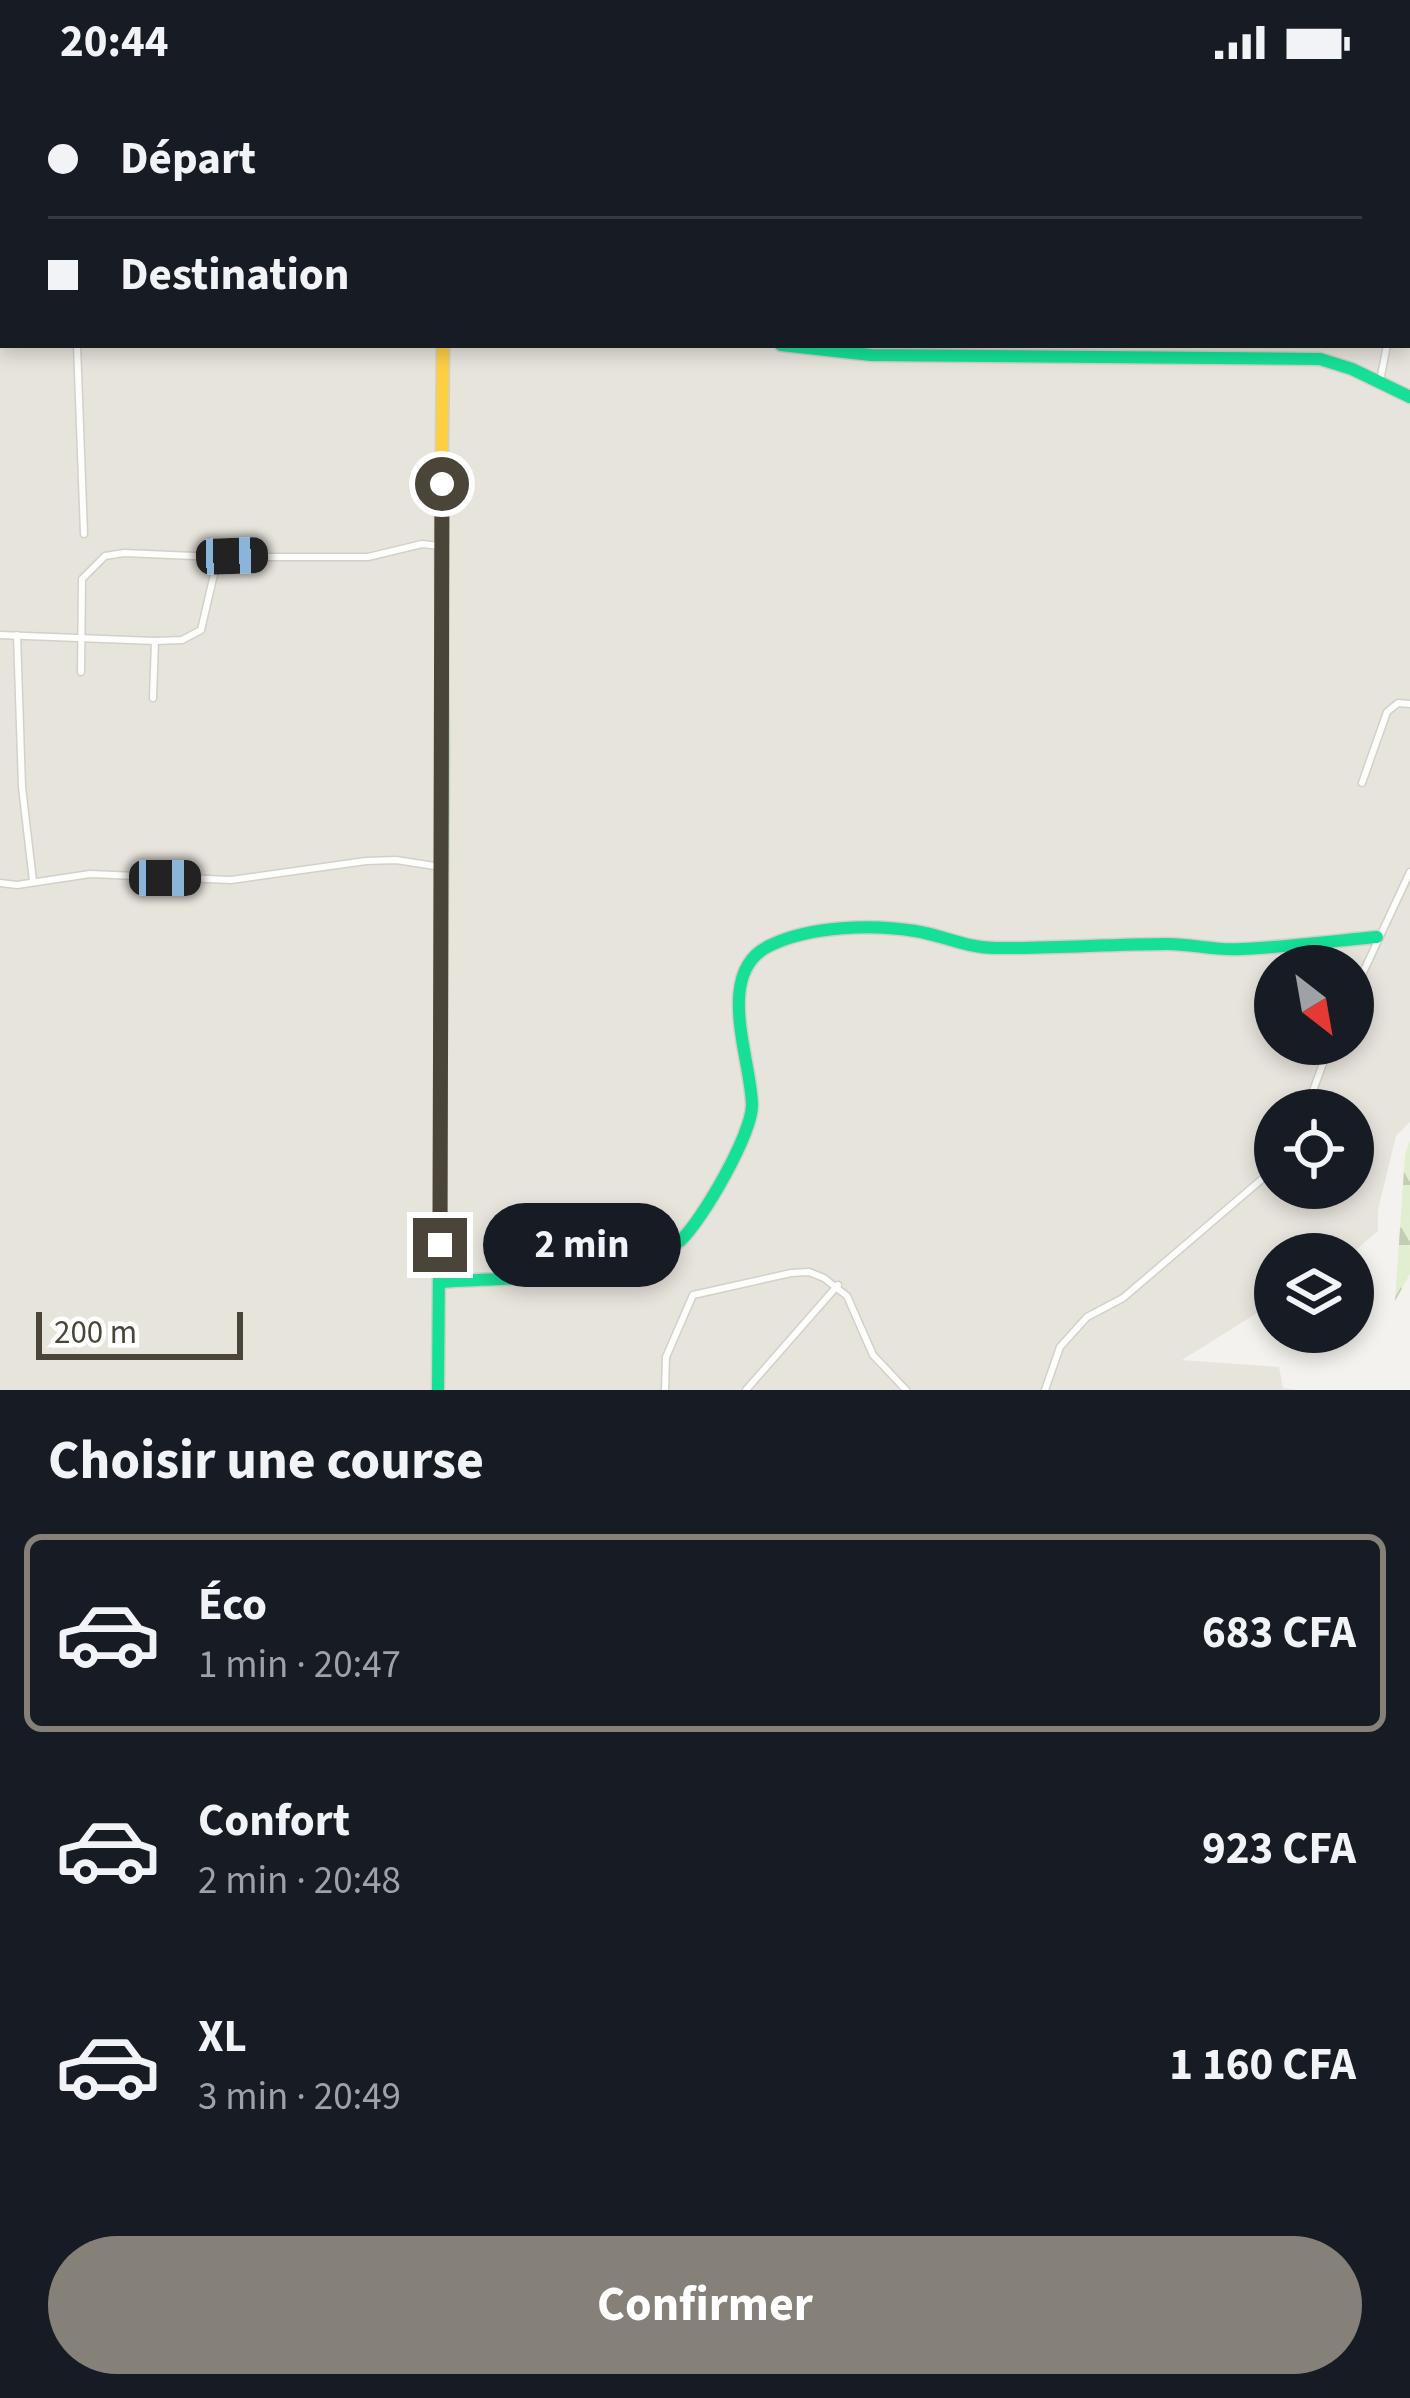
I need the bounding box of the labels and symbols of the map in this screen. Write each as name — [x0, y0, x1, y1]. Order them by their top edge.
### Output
route start — [415, 457, 469, 511]
car — [195, 537, 269, 575]
car — [129, 860, 201, 896]
north arrow — [1254, 945, 1374, 1065]
callout: 2 min — [482, 1203, 680, 1287]
route end — [413, 1218, 467, 1272]
scale bar — [36, 1306, 243, 1359]

